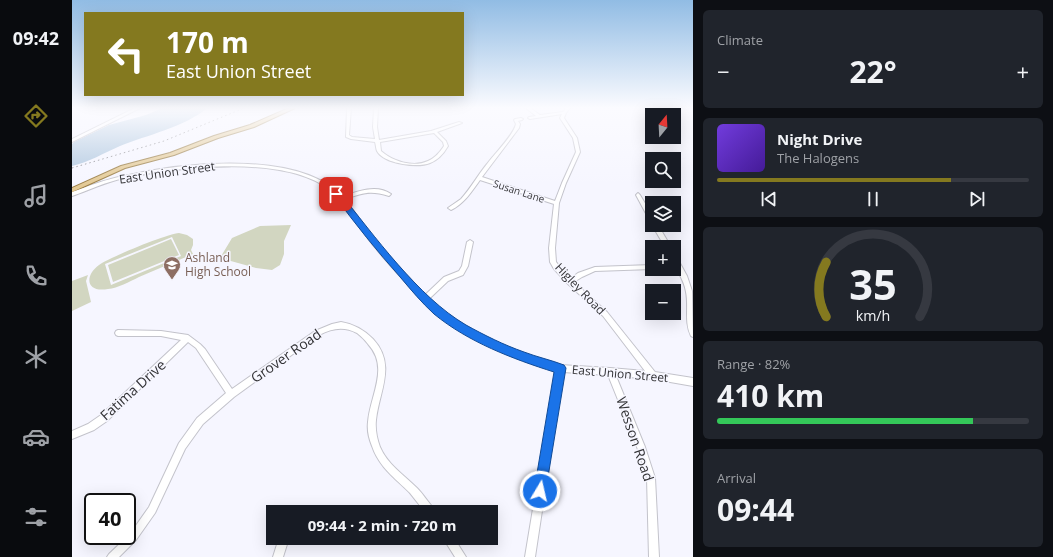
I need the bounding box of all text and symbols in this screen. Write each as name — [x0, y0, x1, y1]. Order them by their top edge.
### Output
text: 170 m — [166, 23, 249, 61]
text: 09:42 — [13, 26, 59, 50]
icon: left — [100, 28, 152, 80]
text: Climate — [717, 31, 763, 49]
text: 22° — [849, 51, 897, 92]
text: − — [717, 56, 730, 86]
text: + — [1016, 56, 1029, 86]
text: East Union Street — [166, 59, 311, 83]
icon: directions — [22, 102, 50, 130]
north arrow — [645, 108, 681, 144]
map controls — [645, 108, 681, 320]
text: Night Drive — [777, 129, 862, 149]
text: The Halogens — [777, 149, 859, 167]
button: search — [645, 152, 681, 188]
street label: East Union Street — [118, 157, 216, 188]
street label: Susan Lane — [492, 176, 547, 206]
pin — [319, 177, 353, 211]
icon: music — [22, 182, 50, 210]
icon: arrive — [325, 183, 347, 205]
icon: previous — [758, 188, 780, 210]
icon: pause — [862, 188, 884, 210]
icon: next — [966, 188, 988, 210]
button: layers — [645, 196, 681, 232]
button: + — [645, 240, 681, 276]
place label: Ashland High School — [185, 249, 251, 280]
school or university icon: Ashland High School — [162, 255, 182, 280]
text: 35 — [849, 255, 897, 311]
street label: Higley Road — [551, 259, 609, 318]
icon: phone — [22, 262, 50, 290]
button: − — [645, 284, 681, 320]
text: km/h — [856, 305, 890, 324]
street label: Grover Road — [247, 324, 325, 387]
icon: climate — [22, 343, 50, 371]
street label: Fatima Drive — [96, 355, 170, 424]
text: Range · 82% — [717, 355, 790, 373]
street label: East Union Street — [571, 361, 669, 386]
text: 410 km — [717, 375, 824, 416]
street label: Wesson Road — [612, 394, 659, 484]
icon: car — [22, 423, 50, 451]
text: Arrival — [717, 469, 756, 487]
position arrow — [519, 470, 561, 512]
text: 09:44 — [717, 489, 794, 530]
speed limit sign: 40 — [84, 493, 136, 545]
icon: filters — [22, 503, 50, 531]
text: 09:44 · 2 min · 720 m — [308, 515, 456, 535]

